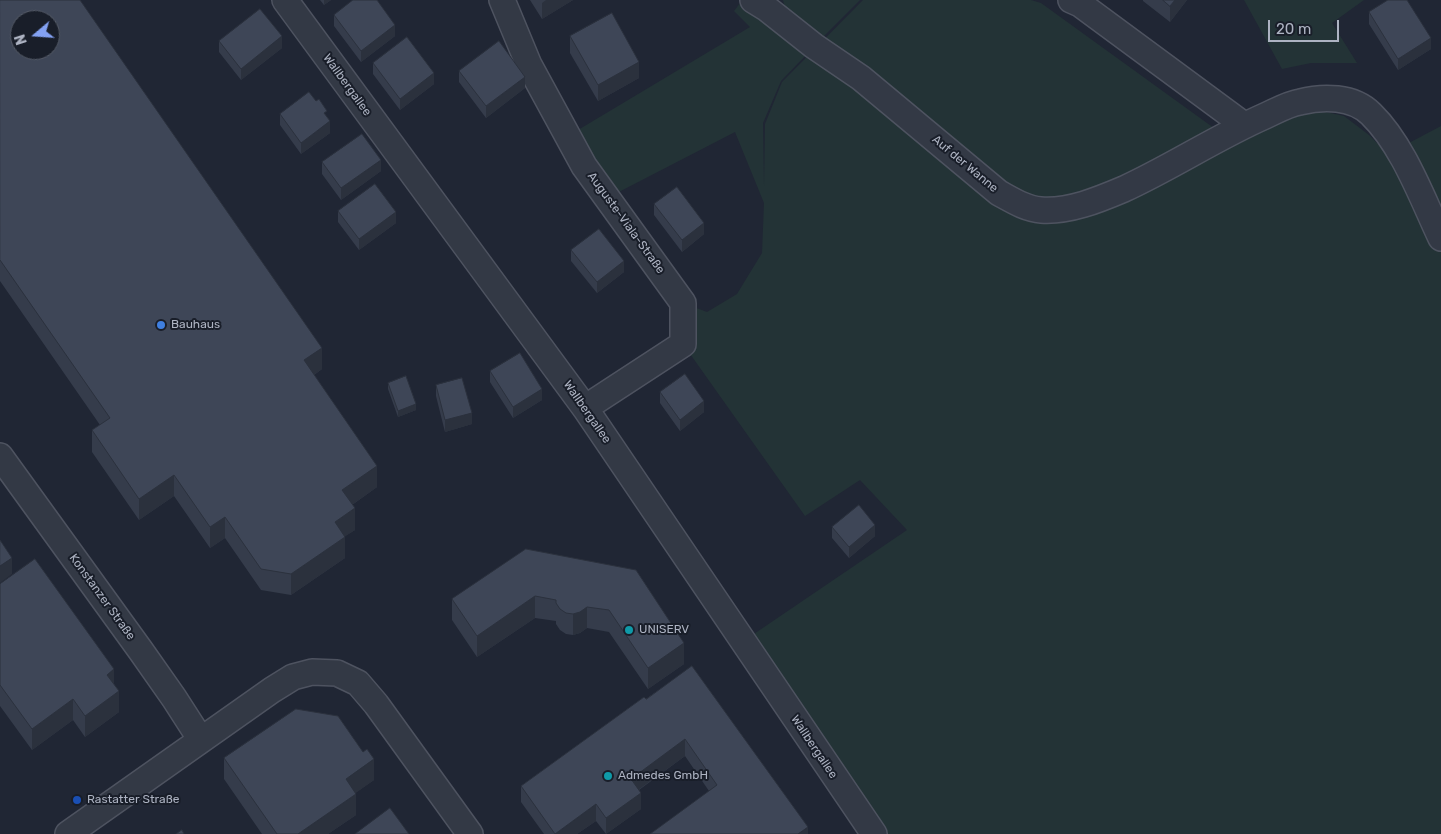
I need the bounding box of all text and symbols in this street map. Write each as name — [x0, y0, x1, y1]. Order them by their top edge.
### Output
north arrow — [10, 10, 60, 60]
scale bar — [1271, 10, 1342, 42]
text: 20 m — [1276, 20, 1311, 38]
text: N — [12, 32, 31, 47]
street label: Wallbergallee — [320, 51, 374, 119]
street label: Auf der Wanne — [929, 132, 1001, 196]
street label: Auguste-Viala-Straße — [584, 169, 668, 277]
place label: Bauhaus — [171, 318, 220, 332]
marker: Bauhaus — [155, 319, 167, 331]
street label: Wallbergallee — [560, 378, 614, 446]
street label: Konstanzer Straße — [66, 551, 138, 643]
place label: UNISERV — [639, 623, 689, 637]
marker: UNISERV — [623, 624, 635, 636]
street label: Wallbergallee — [788, 713, 840, 781]
place label: Admedes GmbH — [618, 769, 708, 783]
marker: Admedes GmbH — [602, 770, 614, 782]
place label: Rastatter Straße — [87, 793, 179, 807]
marker: Rastatter Straße — [71, 794, 83, 806]

